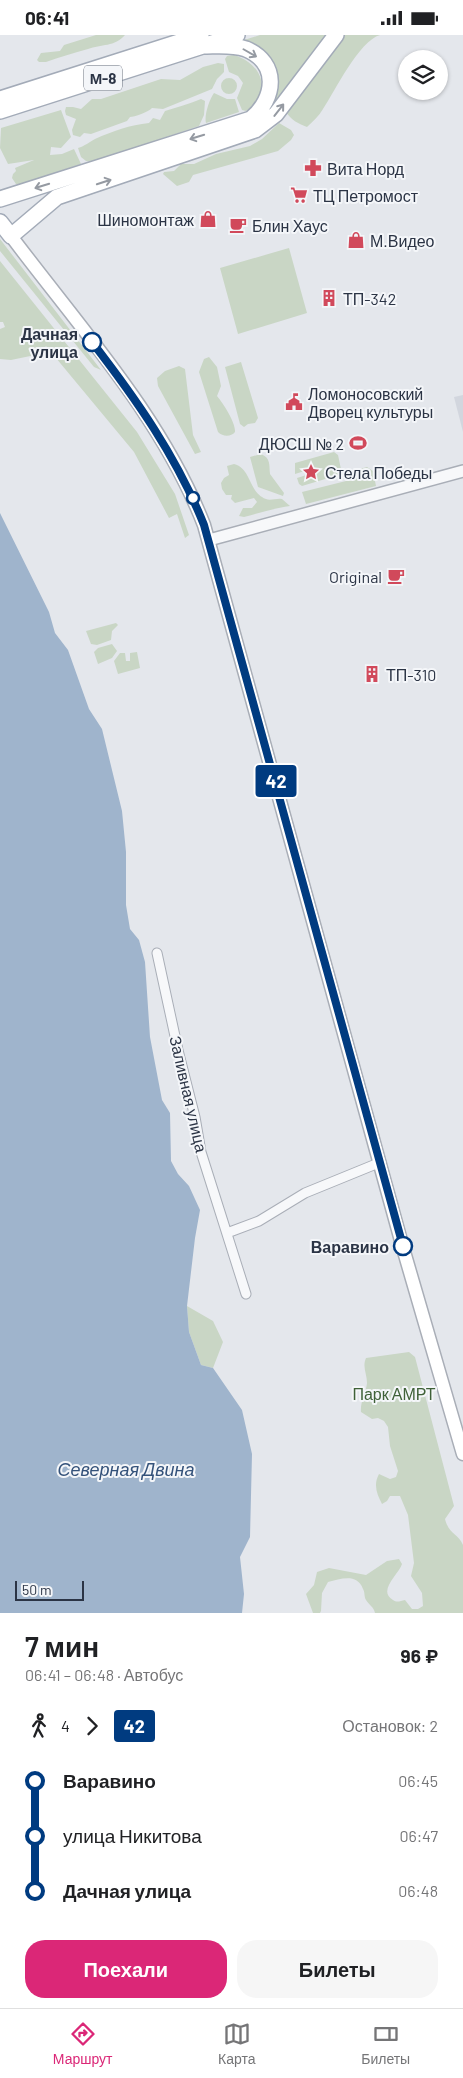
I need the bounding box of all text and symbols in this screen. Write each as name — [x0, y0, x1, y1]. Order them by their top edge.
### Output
text: 06:41 — [25, 6, 69, 29]
one-way arrow — [242, 48, 256, 58]
map controls — [398, 50, 448, 100]
button: layers — [398, 50, 448, 100]
road number: М-8 — [84, 65, 122, 91]
one-way arrow — [273, 103, 284, 116]
one-way arrow — [189, 133, 205, 142]
pharmacy icon: Вита Норд — [303, 158, 323, 178]
place label: Вита Норд — [327, 159, 405, 178]
one-way arrow — [95, 177, 111, 187]
one-way arrow — [34, 181, 50, 191]
supermarket icon: ТЦ Петромост — [289, 185, 309, 205]
place label: ТЦ Петромост — [313, 186, 419, 205]
shop icon: Шиномонтаж — [198, 209, 218, 229]
place label: Шиномонтаж — [97, 210, 194, 229]
cafe icon: Блин Хаус — [228, 215, 248, 235]
place label: Блин Хаус — [252, 216, 328, 235]
shop icon: М.Видео — [346, 230, 366, 250]
place label: М.Видео — [370, 231, 435, 250]
building icon: ТП-342 — [319, 288, 339, 308]
place label: ТП-342 — [343, 289, 396, 308]
place label: Дачная улица — [21, 324, 78, 361]
marker: Дачная улица — [82, 332, 102, 352]
place label: Ломоносовский Дворец культуры — [308, 384, 433, 421]
public building icon: Ломоносовский Дворец культуры — [284, 392, 304, 412]
sports icon: ДЮСШ № 2 — [348, 433, 368, 453]
place label: ДЮСШ № 2 — [259, 434, 344, 453]
place icon: Стела Победы — [301, 462, 321, 482]
place label: Стела Победы — [325, 463, 432, 482]
unlabelled marker — [186, 491, 200, 505]
cafe icon: Original — [386, 566, 406, 586]
place label: Original — [329, 567, 382, 586]
building icon: ТП-310 — [362, 664, 382, 684]
place label: ТП-310 — [386, 665, 436, 684]
line badge: 42 — [254, 765, 298, 797]
text: 42 — [266, 770, 286, 792]
street label: Заливная улица — [166, 1034, 212, 1154]
marker: Варавино — [393, 1236, 413, 1256]
place label: Варавино — [311, 1237, 389, 1256]
park label: Парк АМРТ — [352, 1384, 436, 1403]
water label: Северная Двина — [57, 1458, 195, 1480]
scale bar — [15, 1578, 84, 1601]
text: 50 m — [22, 1581, 51, 1598]
text: 7 мин — [25, 1629, 99, 1663]
text: 96 ₽ — [401, 1644, 438, 1667]
text: 06:41 – 06:48 · Автобус — [25, 1665, 183, 1684]
icon: walk — [25, 1712, 53, 1740]
icon: forward — [78, 1712, 106, 1740]
text: 42 — [124, 1715, 145, 1737]
text: 4 — [61, 1716, 70, 1735]
text: Остановок: 2 — [342, 1716, 438, 1735]
text: Варавино — [63, 1769, 156, 1792]
text: 06:45 — [398, 1771, 438, 1790]
text: улица Никитова — [63, 1824, 202, 1847]
text: 06:47 — [399, 1826, 438, 1845]
text: Дачная улица — [63, 1879, 191, 1902]
text: 06:48 — [398, 1881, 438, 1900]
button: Поехали — [25, 1940, 227, 1998]
button: Билеты — [237, 1940, 438, 1998]
tab: Маршрут — [53, 2020, 112, 2067]
tab: Карта — [218, 2020, 256, 2067]
tab: Билеты — [361, 2020, 410, 2067]

